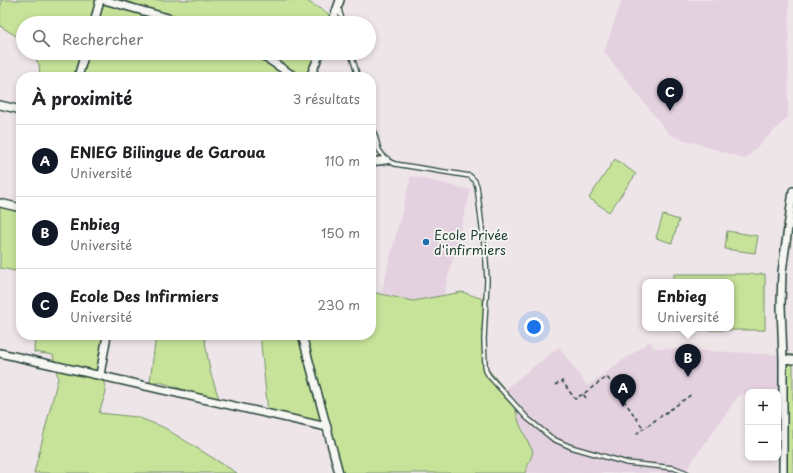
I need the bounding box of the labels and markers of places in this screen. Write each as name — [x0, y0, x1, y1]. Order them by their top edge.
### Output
pin: C — [657, 78, 683, 111]
place label: Ecole Privée d'infirmiers — [434, 225, 508, 259]
marker: Ecole Privée d'infirmiers — [421, 237, 431, 247]
pin: B — [675, 344, 701, 377]
pin: A — [610, 374, 636, 407]

